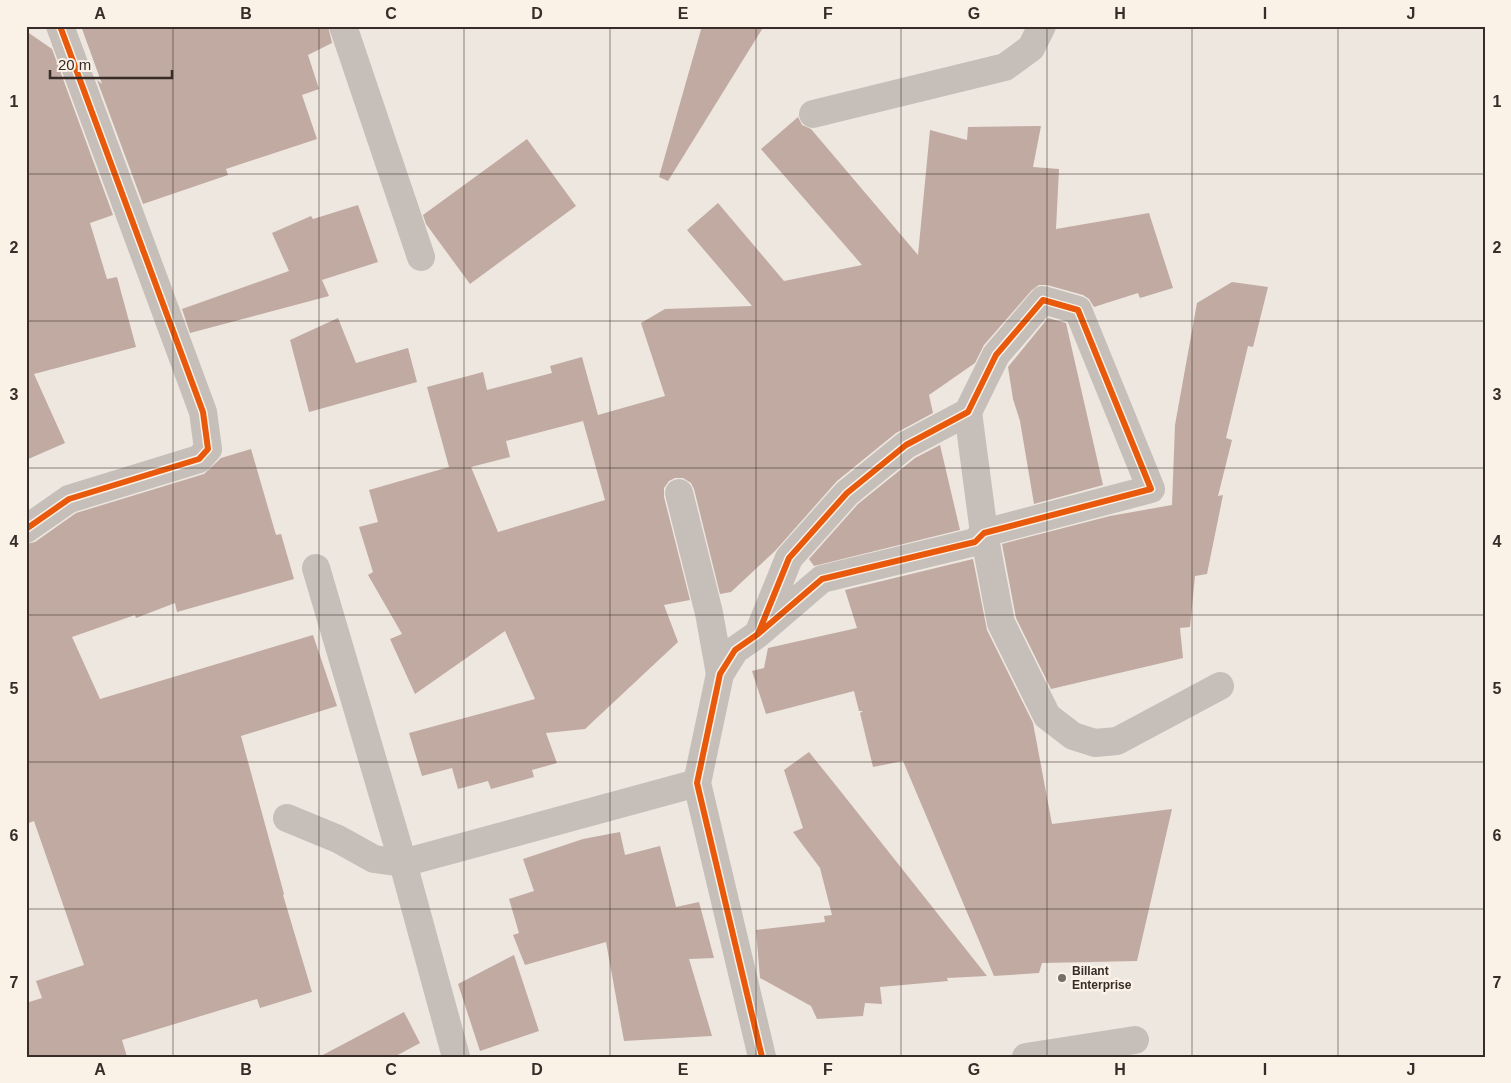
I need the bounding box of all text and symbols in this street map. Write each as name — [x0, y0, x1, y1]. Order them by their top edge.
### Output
text: A — [94, 5, 106, 22]
text: B — [240, 5, 252, 22]
text: C — [385, 5, 397, 22]
text: D — [531, 5, 543, 22]
text: E — [678, 5, 689, 22]
text: F — [823, 5, 833, 22]
text: G — [968, 5, 980, 22]
text: H — [1114, 5, 1126, 22]
text: I — [1263, 5, 1267, 22]
text: J — [1407, 5, 1415, 22]
scale bar — [50, 48, 172, 80]
text: 20 m — [58, 56, 91, 73]
text: 1 — [10, 93, 19, 110]
text: 1 — [1493, 93, 1502, 110]
text: 2 — [10, 239, 19, 256]
text: 2 — [1493, 239, 1502, 256]
text: 3 — [10, 386, 19, 403]
text: 3 — [1493, 386, 1502, 403]
text: 4 — [10, 533, 19, 550]
text: 4 — [1493, 533, 1502, 550]
text: 5 — [10, 680, 19, 697]
text: 5 — [1493, 680, 1502, 697]
text: 6 — [10, 827, 19, 844]
text: 6 — [1493, 827, 1502, 844]
place label: Billant Enterprise — [1072, 964, 1132, 992]
marker: Billant Enterprise — [1056, 972, 1068, 984]
text: 7 — [10, 974, 19, 991]
text: 7 — [1493, 974, 1502, 991]
text: A — [94, 1061, 106, 1078]
text: B — [240, 1061, 252, 1078]
text: C — [385, 1061, 397, 1078]
text: D — [531, 1061, 543, 1078]
text: E — [678, 1061, 689, 1078]
text: F — [823, 1061, 833, 1078]
text: G — [968, 1061, 980, 1078]
text: H — [1114, 1061, 1126, 1078]
text: I — [1263, 1061, 1267, 1078]
text: J — [1407, 1061, 1415, 1078]

